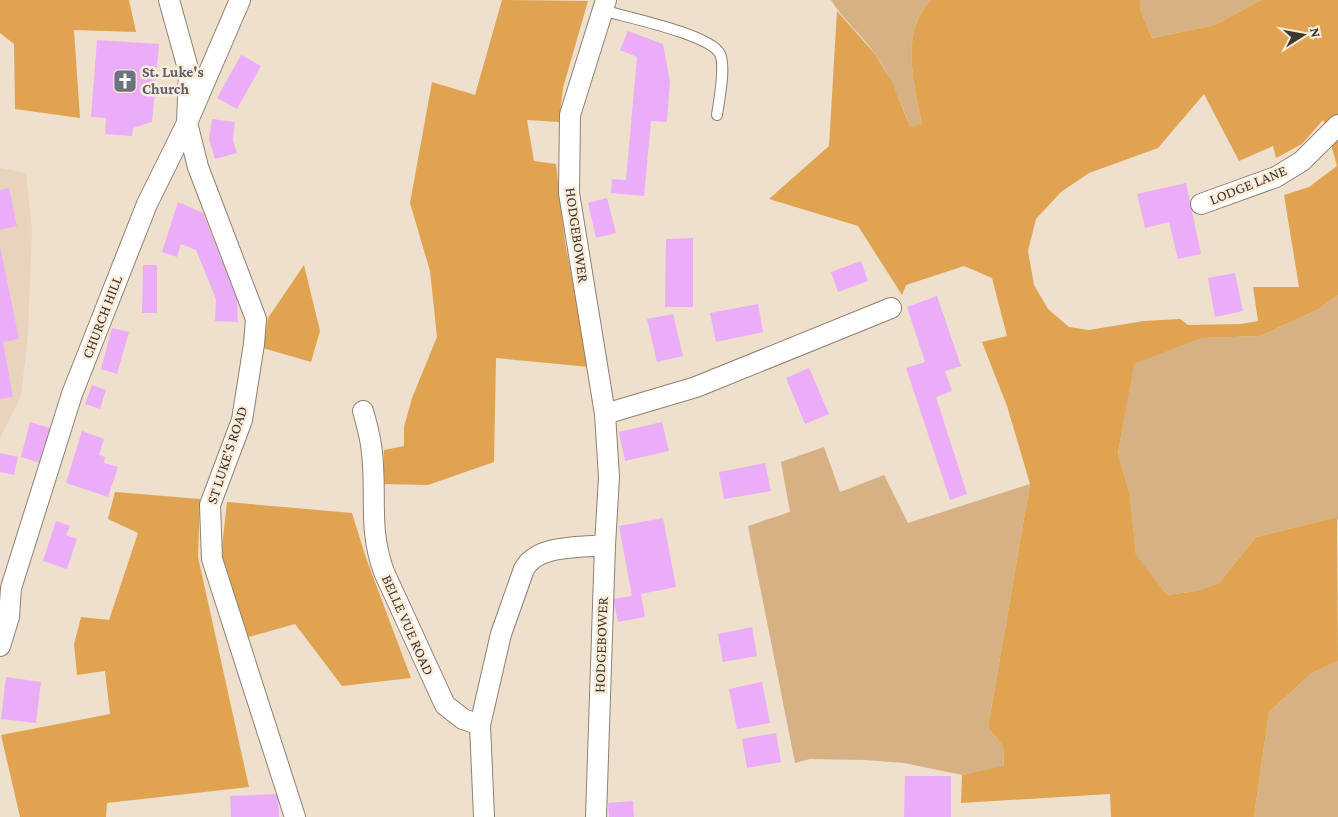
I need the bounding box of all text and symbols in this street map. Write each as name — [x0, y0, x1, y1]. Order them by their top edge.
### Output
north arrow — [1278, 10, 1328, 60]
text: N — [1307, 26, 1325, 39]
place label: St. Luke's Church — [142, 64, 204, 97]
church icon: St. Luke's Church — [112, 68, 138, 94]
street label: LODGE LANE — [1207, 162, 1289, 208]
street label: HODGEBOWER — [562, 186, 592, 284]
street label: CHURCH HILL — [79, 273, 125, 361]
street label: ST LUKE'S ROAD — [204, 404, 250, 506]
street label: BELLE VUE ROAD — [379, 572, 437, 678]
street label: HODGEBOWER — [591, 596, 611, 693]

